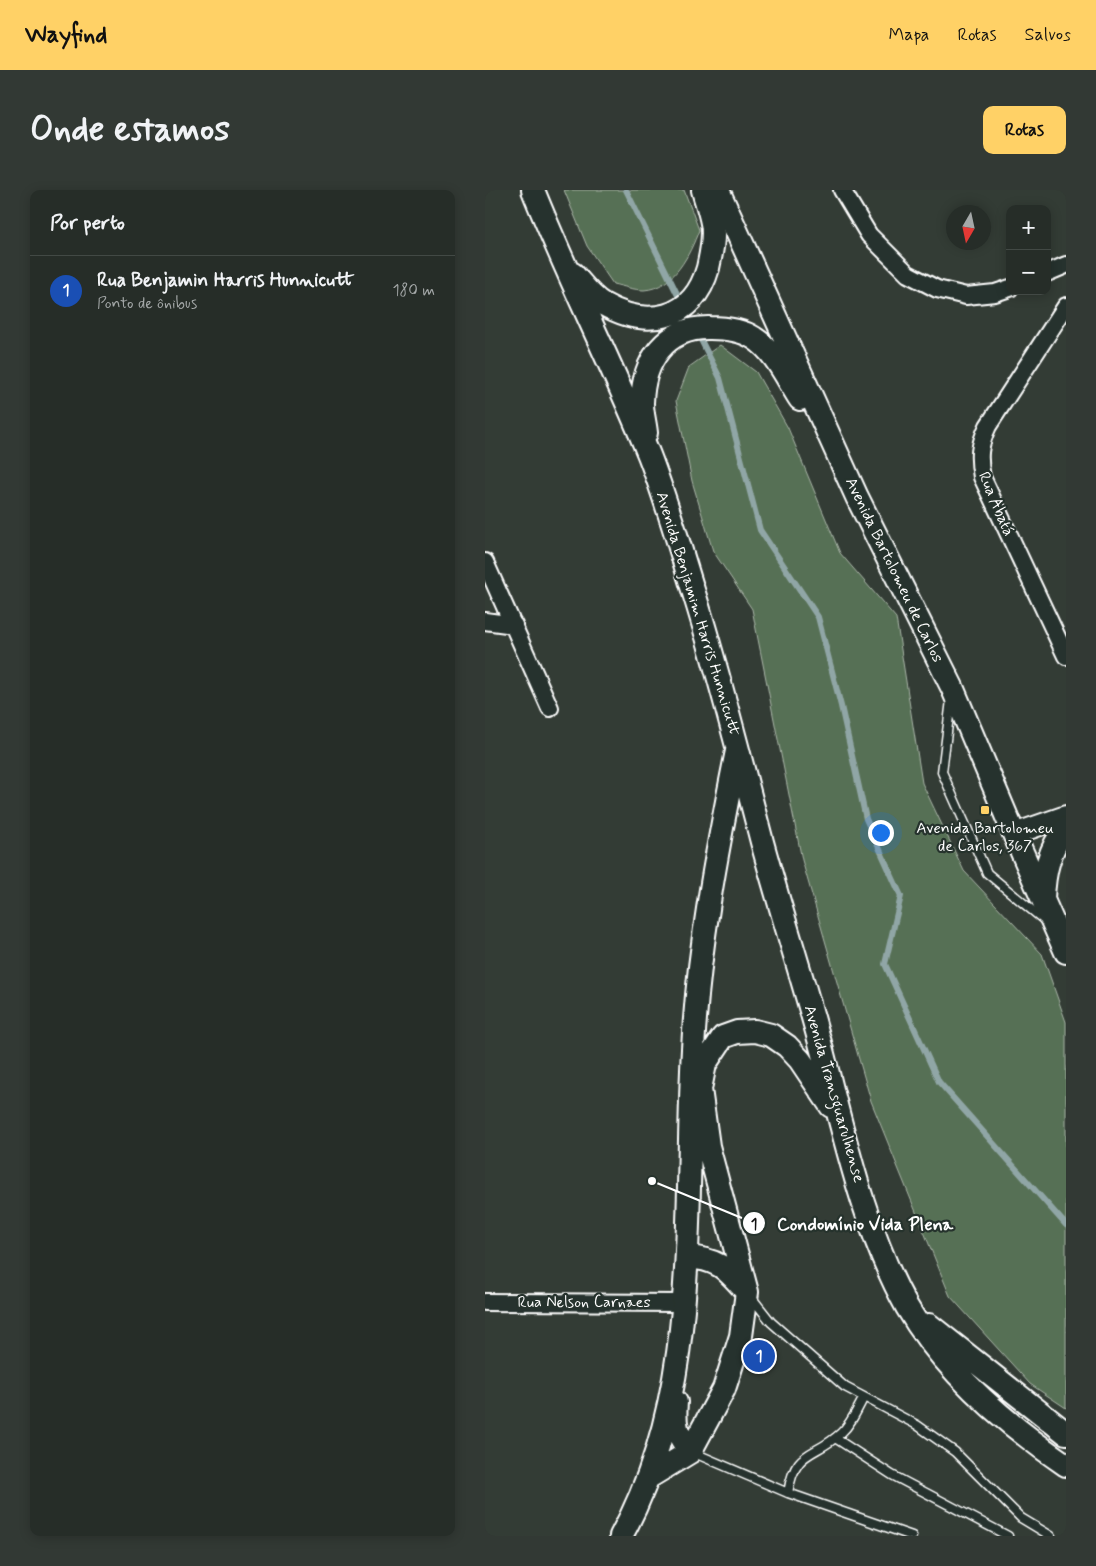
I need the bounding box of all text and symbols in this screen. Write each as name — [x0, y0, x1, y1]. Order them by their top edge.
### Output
text: Wayfind — [25, 20, 107, 51]
text: Mapa — [888, 23, 929, 47]
text: Rotas — [957, 23, 997, 47]
text: Salvos — [1025, 23, 1071, 47]
button: Rotas — [983, 106, 1066, 154]
text: Onde estamos — [30, 107, 230, 153]
north arrow — [946, 205, 991, 250]
map controls — [1006, 205, 1051, 295]
button: + — [1006, 205, 1051, 250]
text: Por perto — [50, 209, 125, 237]
button: − — [1006, 250, 1051, 295]
text: Rua Benjamin Harris Hunnicutt — [97, 268, 354, 293]
text: 1 — [62, 280, 70, 301]
text: 180 m — [392, 280, 435, 301]
text: Ponto de ônibus — [97, 293, 197, 314]
street label: Rua Abatá — [973, 469, 1019, 539]
street label: Avenida Bartolomeu de Carlos — [840, 474, 948, 666]
street label: Avenida Benjamim Harris Hunnicutt — [651, 489, 745, 739]
marker: Avenida Bartolomeu de Carlos, 367 — [979, 804, 991, 816]
place label: Avenida Bartolomeu de Carlos, 367 — [916, 818, 1054, 857]
your location — [868, 820, 894, 846]
street label: Avenida Transguarulhense — [798, 1003, 869, 1185]
callout: Condomínio Vida Plena — [742, 1207, 964, 1240]
text: Condomínio Vida Plena — [777, 1213, 954, 1237]
text: 1 — [751, 1215, 757, 1235]
street label: Rua Nelson Carnaes — [517, 1292, 651, 1313]
pin: 1 — [743, 1337, 775, 1375]

